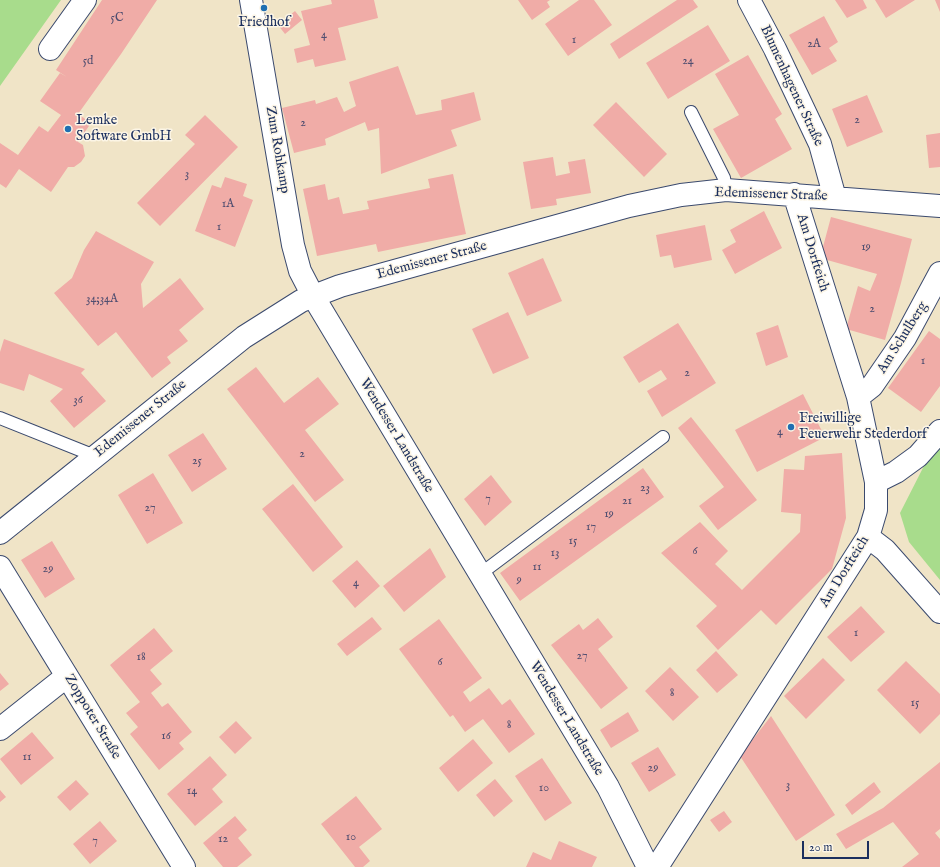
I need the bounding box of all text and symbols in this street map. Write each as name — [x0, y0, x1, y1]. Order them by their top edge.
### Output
marker: Friedhof — [259, 3, 269, 13]
house number: 5C — [111, 12, 123, 26]
place label: Friedhof — [238, 15, 290, 31]
street label: Blumenhagener Straße — [756, 23, 826, 149]
house number: 4 — [321, 29, 327, 43]
house number: 1 — [572, 34, 576, 48]
house number: 2A — [807, 38, 821, 52]
house number: 5d — [83, 55, 93, 69]
house number: 24 — [682, 55, 694, 69]
street label: Zum Rohkamp — [261, 105, 293, 195]
place label: Lemke Software GmbH — [76, 113, 172, 146]
house number: 2 — [854, 114, 860, 128]
house number: 2 — [300, 117, 306, 131]
marker: Lemke Software GmbH — [63, 124, 73, 134]
house number: 3 — [185, 168, 189, 182]
street label: Edemissener Straße — [714, 185, 828, 205]
house number: 1A — [222, 198, 234, 212]
street label: Am Dorfteich — [792, 212, 832, 294]
house number: 1 — [217, 221, 221, 235]
street label: Edemissener Straße — [375, 238, 489, 284]
house number: 19 — [861, 241, 871, 255]
house number: 34;34A — [86, 293, 118, 307]
street label: Am Schulberg — [874, 299, 932, 377]
house number: 2 — [869, 303, 875, 317]
house number: 1 — [921, 355, 925, 369]
house number: 2 — [684, 367, 690, 381]
street label: Wendesser Landstraße — [355, 376, 437, 496]
street label: Edemissener Straße — [92, 377, 190, 461]
house number: 36 — [73, 394, 83, 408]
place label: Freiwillige Feuerwehr Stederdorf — [799, 411, 927, 444]
marker: Freiwillige Feuerwehr Stederdorf — [786, 422, 796, 432]
house number: 4 — [777, 426, 783, 440]
house number: 2 — [299, 448, 305, 462]
house number: 25 — [192, 455, 202, 469]
house number: 23 — [640, 482, 650, 496]
house number: 7 — [485, 493, 491, 507]
house number: 21 — [622, 495, 632, 509]
house number: 27 — [144, 502, 156, 516]
house number: 19 — [604, 508, 614, 522]
house number: 17 — [586, 521, 596, 535]
street label: Am Dorfteich — [817, 533, 873, 611]
house number: 15 — [569, 535, 577, 549]
house number: 6 — [692, 545, 698, 559]
house number: 13 — [551, 547, 559, 561]
house number: 11 — [533, 561, 541, 575]
house number: 29 — [43, 563, 53, 577]
house number: 9 — [516, 574, 522, 588]
house number: 4 — [353, 577, 359, 591]
house number: 1 — [854, 627, 858, 641]
house number: 27 — [576, 650, 588, 664]
house number: 18 — [136, 651, 146, 665]
house number: 6 — [437, 656, 443, 670]
street label: Wendesser Landstraße — [525, 659, 607, 779]
street label: Zoppoter Straße — [60, 671, 124, 763]
house number: 8 — [670, 687, 674, 701]
house number: 15 — [911, 697, 919, 711]
house number: 8 — [507, 719, 511, 733]
house number: 16 — [161, 730, 171, 744]
house number: 11 — [23, 751, 31, 765]
house number: 29 — [648, 762, 658, 776]
house number: 3 — [786, 779, 790, 793]
house number: 10 — [539, 782, 549, 796]
house number: 14 — [187, 785, 197, 799]
house number: 10 — [346, 831, 356, 845]
house number: 12 — [218, 833, 228, 847]
scale bar — [804, 833, 871, 859]
house number: 7 — [92, 835, 98, 849]
text: 20 m — [809, 840, 832, 855]

